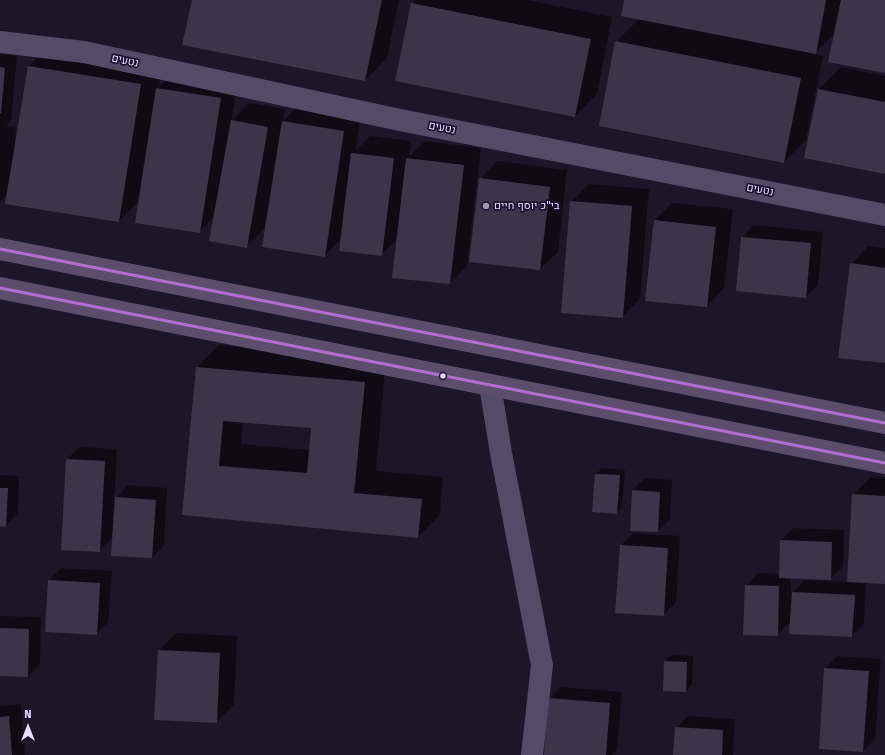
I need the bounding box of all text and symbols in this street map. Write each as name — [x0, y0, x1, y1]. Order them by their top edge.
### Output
street label: נטעים — [110, 52, 140, 70]
street label: נטעים — [427, 119, 457, 137]
street label: נטעים — [745, 181, 775, 199]
place label: בי"כ יוסף חיים — [494, 199, 560, 213]
marker: בי"כ יוסף חיים — [481, 201, 491, 211]
unlabelled marker — [438, 371, 448, 381]
north arrow — [8, 707, 48, 747]
text: N — [24, 708, 32, 721]

